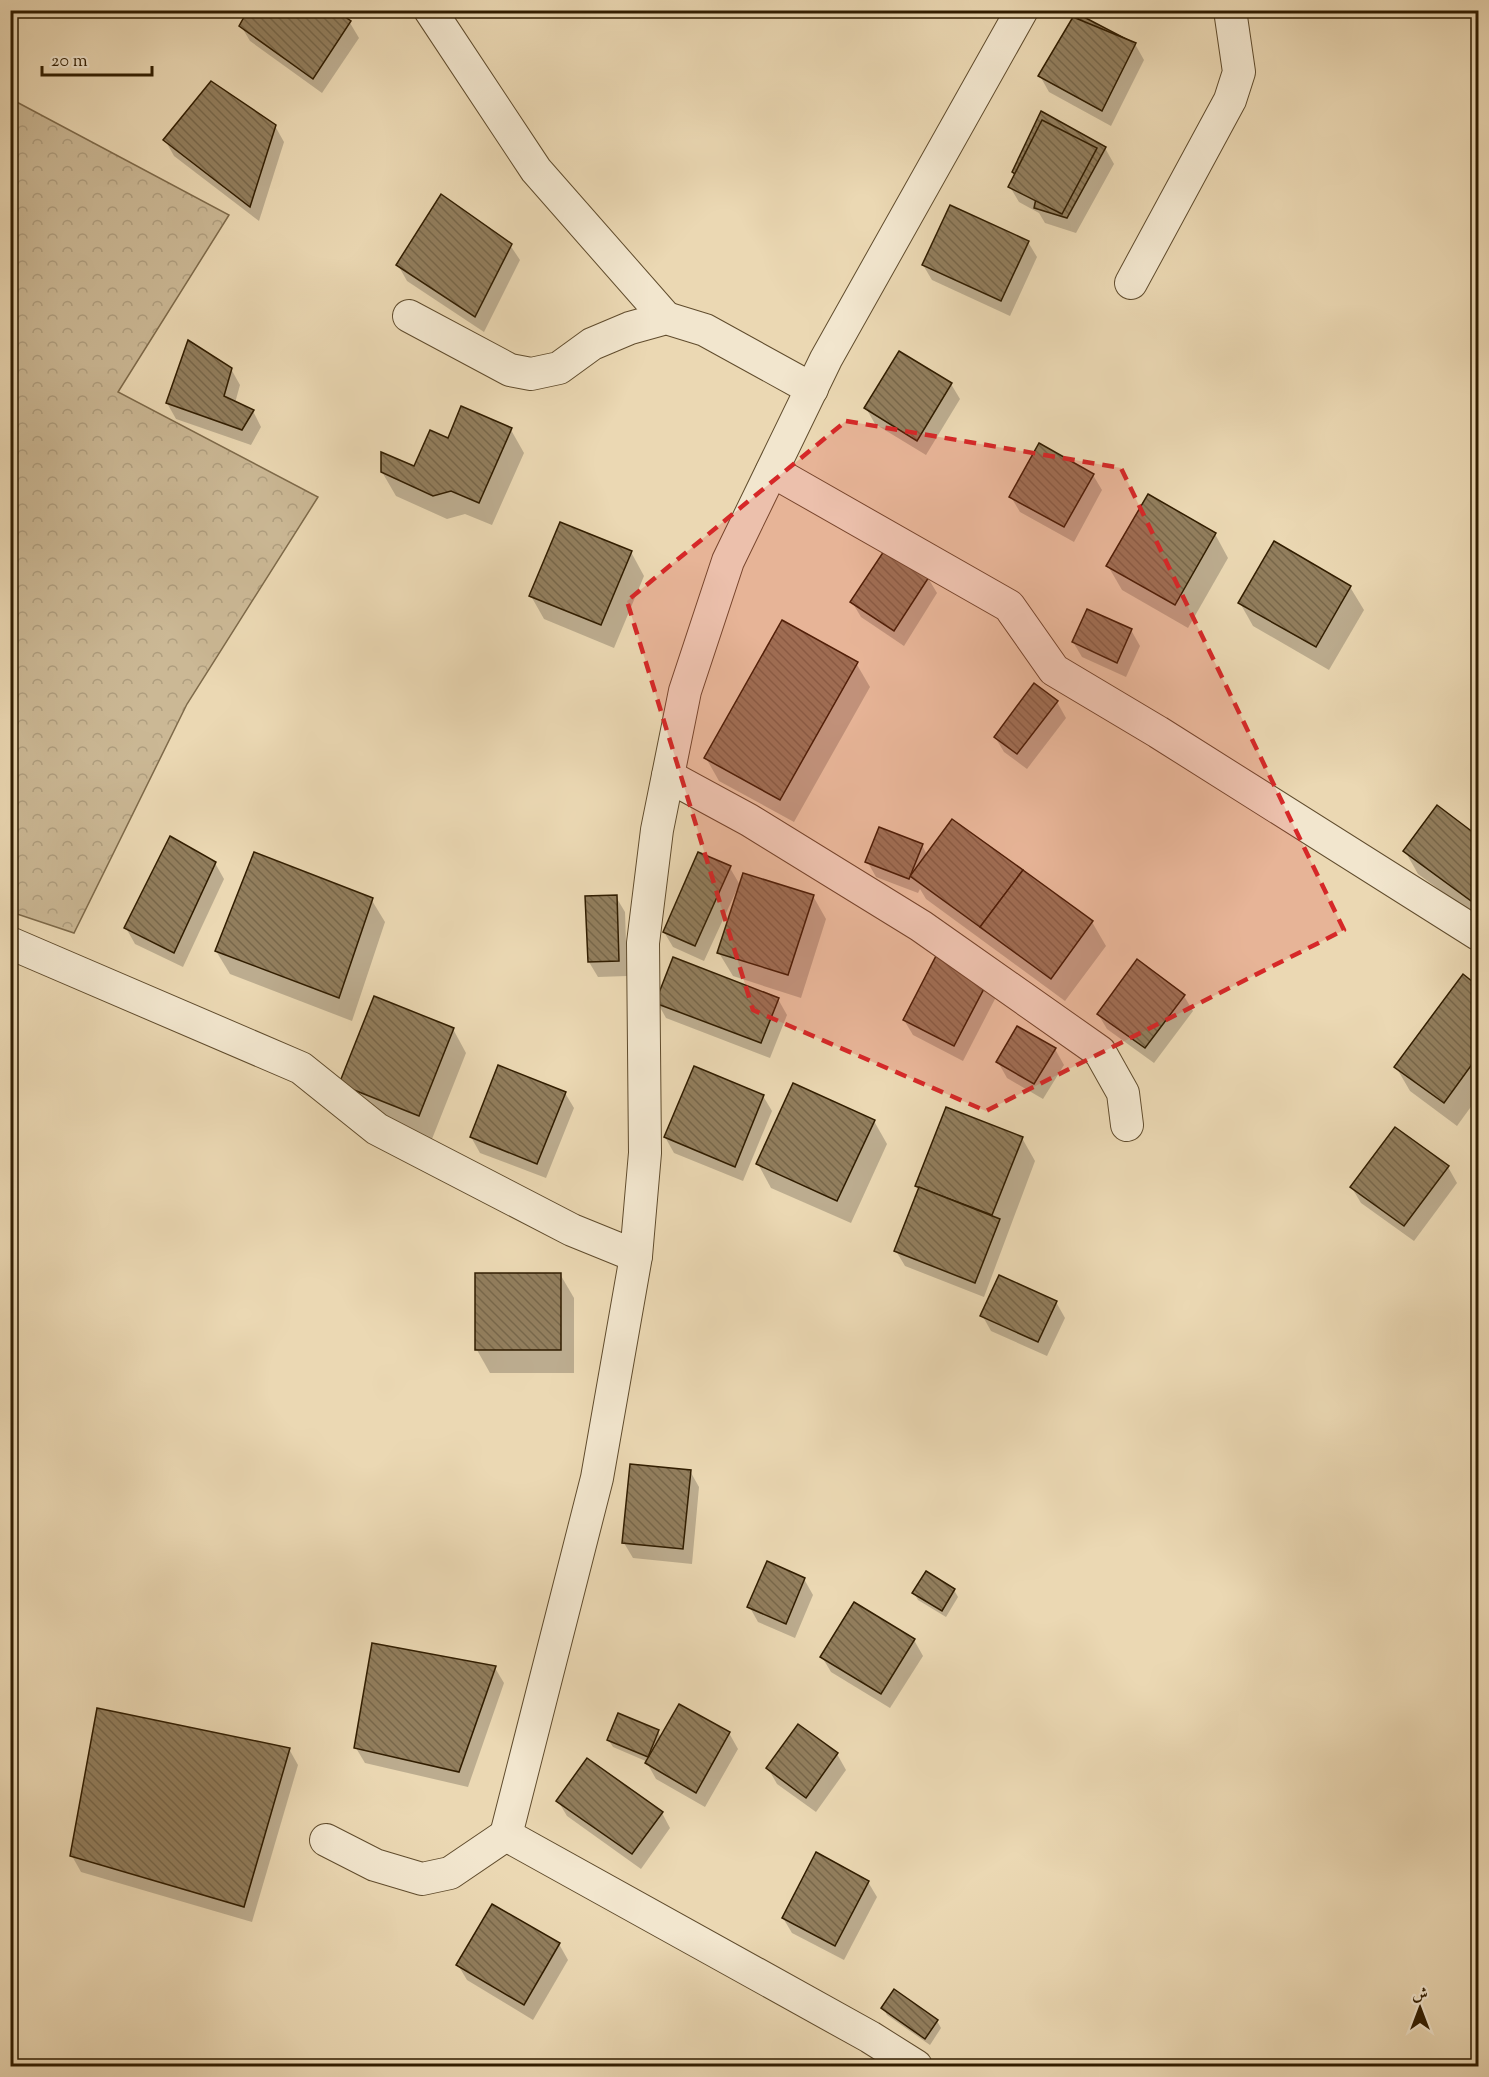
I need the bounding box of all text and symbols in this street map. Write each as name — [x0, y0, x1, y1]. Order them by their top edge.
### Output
scale bar — [42, 39, 152, 77]
text: 20 m — [51, 49, 88, 75]
north arrow — [1390, 1978, 1450, 2038]
text: ش — [1412, 1984, 1428, 2007]

